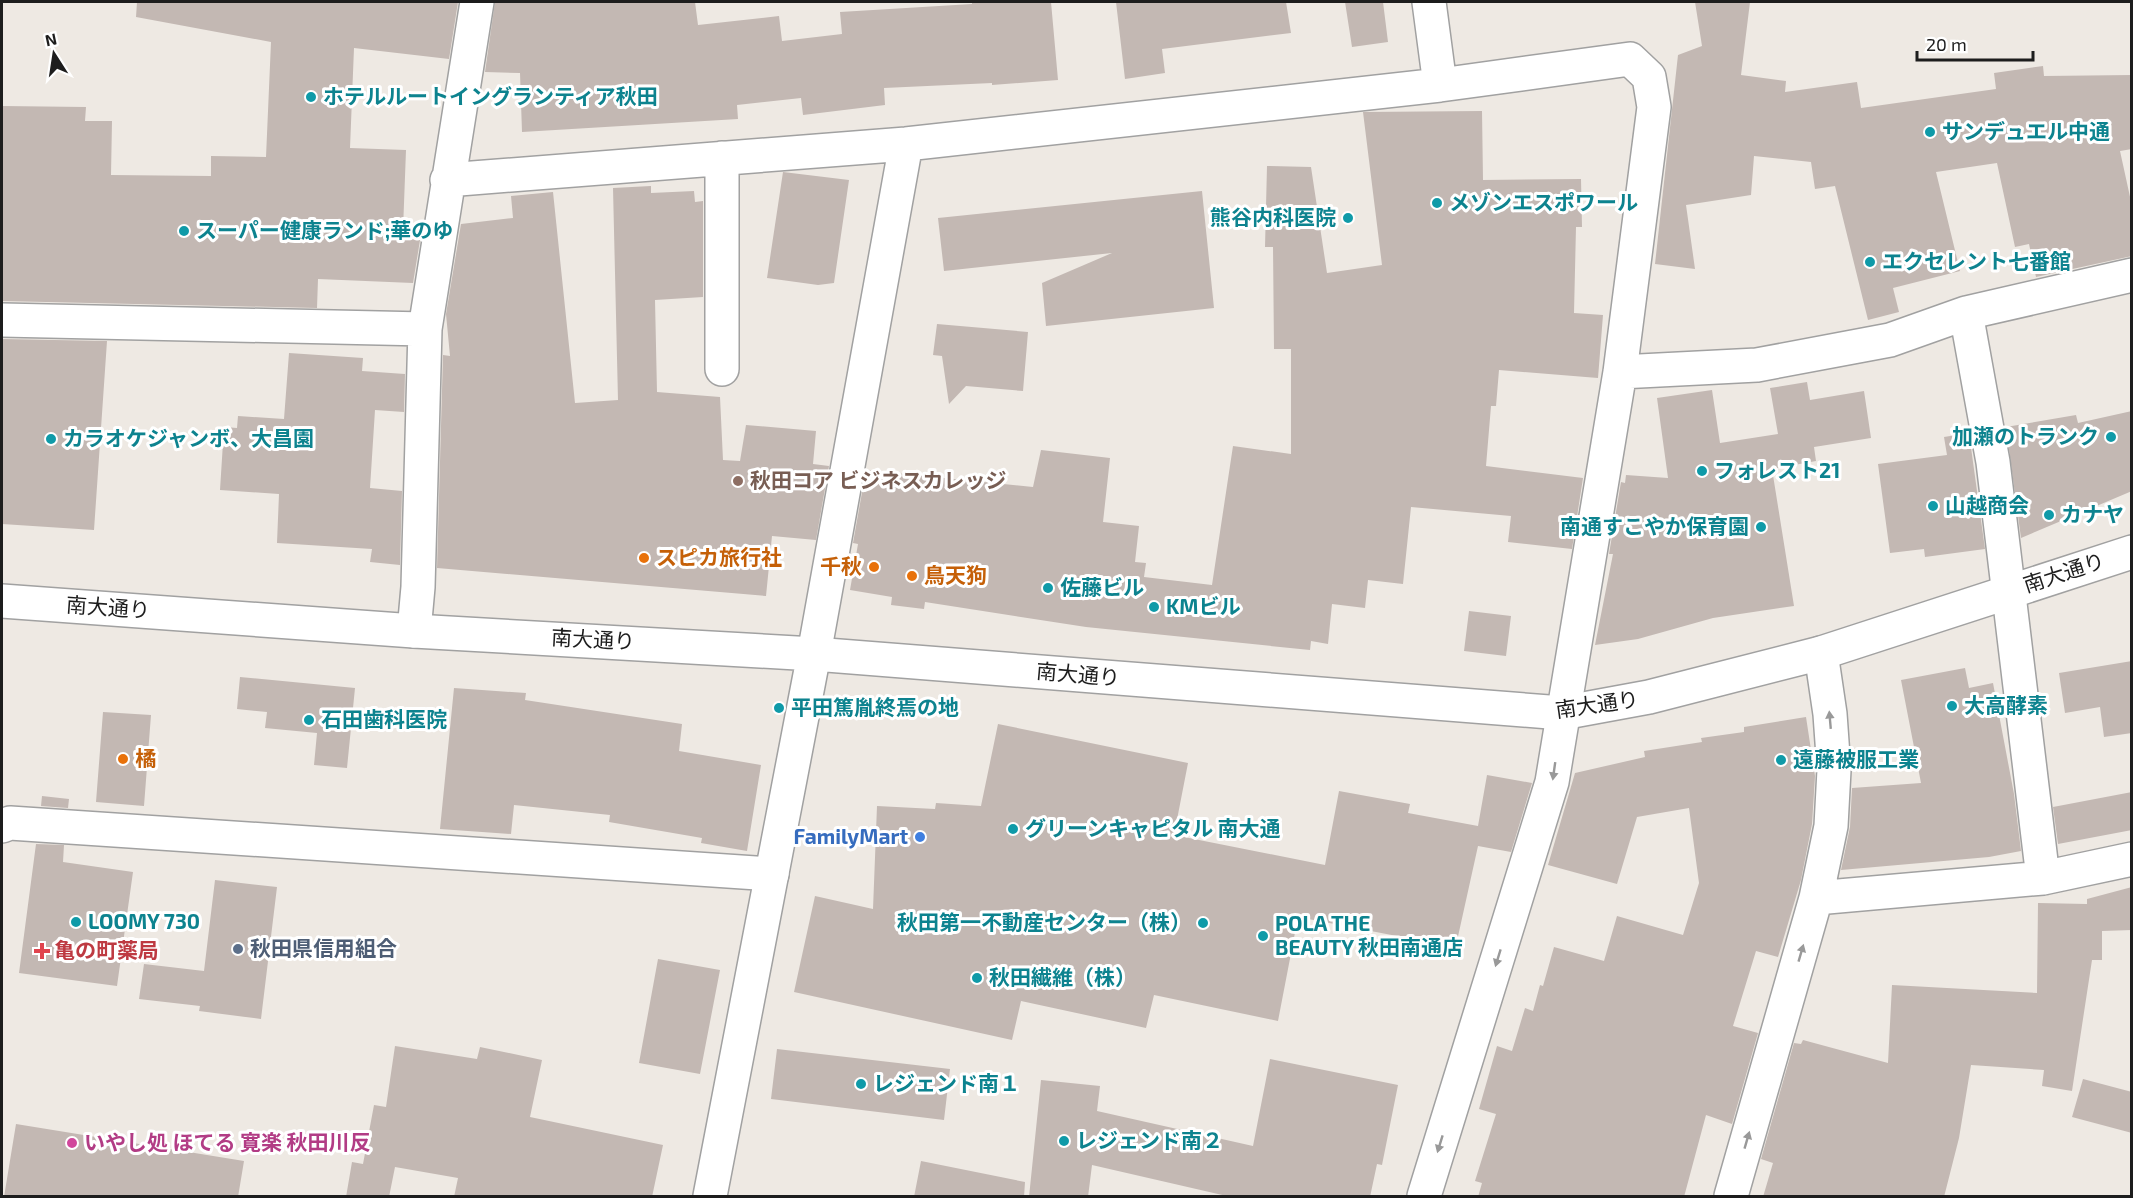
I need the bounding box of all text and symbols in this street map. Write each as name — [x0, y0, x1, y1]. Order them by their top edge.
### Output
north arrow — [24, 24, 84, 84]
scale bar — [1917, 24, 2032, 62]
text: N — [43, 28, 58, 49]
text: 20 m — [1926, 33, 1967, 55]
place label: ホテルルートイングランティア秋田 — [323, 83, 658, 108]
marker: ホテルルートイングランティア秋田 — [304, 90, 318, 104]
place label: サンデュエル中通 — [1942, 118, 2110, 143]
marker: サンデュエル中通 — [1923, 125, 1937, 139]
place label: メゾンエスポワール — [1449, 189, 1638, 214]
marker: メゾンエスポワール — [1430, 196, 1444, 210]
place label: 熊谷内科医院 — [1210, 204, 1336, 229]
marker: 熊谷内科医院 — [1341, 211, 1355, 225]
place label: スーパー健康ランド;華のゆ — [196, 217, 453, 242]
marker: スーパー健康ランド;華のゆ — [177, 224, 191, 238]
place label: エクセレント七番館 — [1882, 248, 2071, 273]
marker: エクセレント七番館 — [1863, 255, 1877, 269]
place label: 加瀬のトランク — [1952, 423, 2099, 448]
place label: カラオケジャンボ、大昌園 — [63, 425, 314, 450]
marker: 加瀬のトランク — [2104, 430, 2118, 444]
marker: カラオケジャンボ、大昌園 — [44, 432, 58, 446]
place label: フォレスト21 — [1714, 457, 1840, 482]
marker: フォレスト21 — [1695, 464, 1709, 478]
place label: 秋田コア ビジネスカレッジ — [750, 467, 1007, 492]
marker: 秋田コア ビジネスカレッジ — [731, 474, 745, 488]
place label: 山越商会 — [1945, 492, 2029, 517]
marker: 山越商会 — [1926, 499, 1940, 513]
place label: カナヤ — [2061, 501, 2124, 526]
marker: カナヤ — [2042, 508, 2056, 522]
place label: 南通すこやか保育園 — [1560, 513, 1749, 538]
marker: 南通すこやか保育園 — [1754, 520, 1768, 534]
place label: スピカ旅行社 — [656, 544, 782, 569]
street label: 南大通り — [2020, 547, 2107, 596]
marker: スピカ旅行社 — [637, 551, 651, 565]
place label: 千秋 — [820, 553, 862, 578]
marker: 千秋 — [867, 560, 881, 574]
place label: 鳥天狗 — [924, 562, 987, 587]
marker: 鳥天狗 — [905, 569, 919, 583]
place label: 佐藤ビル — [1060, 574, 1144, 599]
marker: 佐藤ビル — [1041, 581, 1055, 595]
street label: 南大通り — [65, 591, 151, 622]
place label: KMビル — [1166, 593, 1241, 618]
marker: KMビル — [1147, 600, 1161, 614]
street label: 南大通り — [550, 624, 636, 653]
street label: 南大通り — [1035, 657, 1121, 690]
street label: 南大通り — [1553, 685, 1640, 722]
place label: 大高酵素 — [1964, 692, 2048, 717]
place label: 平田篤胤終焉の地 — [791, 694, 959, 719]
marker: 大高酵素 — [1945, 699, 1959, 713]
marker: 平田篤胤終焉の地 — [772, 701, 786, 715]
place label: 石田歯科医院 — [321, 706, 447, 731]
one-way arrow — [1825, 710, 1835, 729]
marker: 石田歯科医院 — [302, 713, 316, 727]
place label: 橘 — [135, 745, 156, 770]
place label: 遠藤被服工業 — [1793, 746, 1919, 771]
marker: 橘 — [116, 752, 130, 766]
marker: 遠藤被服工業 — [1774, 753, 1788, 767]
one-way arrow — [1549, 762, 1558, 781]
place label: グリーンキャピタル 南大通 — [1025, 815, 1281, 840]
marker: グリーンキャピタル 南大通 — [1006, 822, 1020, 836]
place label: FamilyMart — [793, 823, 908, 849]
marker: FamilyMart — [913, 830, 927, 844]
place label: LOOMY 730 — [88, 908, 200, 933]
place label: 秋田第一不動産センター（株） — [897, 909, 1191, 934]
place label: POLA THE BEAUTY 秋田南通店 — [1275, 910, 1463, 959]
marker: LOOMY 730 — [69, 915, 83, 929]
marker: 秋田第一不動産センター（株） — [1196, 916, 1210, 930]
marker: POLA THE BEAUTY 秋田南通店 — [1256, 929, 1270, 943]
place label: 秋田県信用組合 — [250, 935, 397, 960]
place label: 亀の町薬局 — [54, 937, 159, 962]
marker: 秋田県信用組合 — [231, 942, 245, 956]
marker: 亀の町薬局 — [35, 944, 49, 958]
one-way arrow — [1797, 944, 1806, 962]
one-way arrow — [1493, 949, 1502, 967]
place label: 秋田繊維（株） — [989, 964, 1136, 989]
marker: 秋田繊維（株） — [970, 971, 984, 985]
place label: レジェンド南１ — [873, 1070, 1020, 1095]
marker: レジェンド南１ — [854, 1077, 868, 1091]
place label: レジェンド南２ — [1076, 1127, 1223, 1152]
place label: いやし処 ほてる 寛楽 秋田川反 — [84, 1129, 371, 1154]
one-way arrow — [1743, 1131, 1752, 1149]
marker: レジェンド南２ — [1057, 1134, 1071, 1148]
one-way arrow — [1435, 1135, 1445, 1153]
marker: いやし処 ほてる 寛楽 秋田川反 — [65, 1136, 79, 1150]

